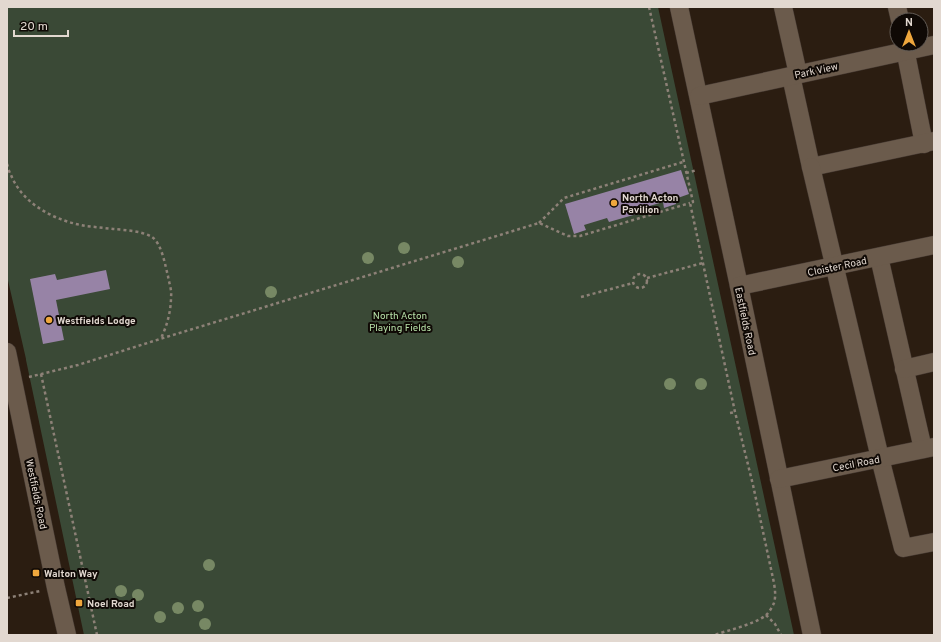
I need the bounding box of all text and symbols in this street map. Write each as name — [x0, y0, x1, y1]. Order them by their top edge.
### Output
scale bar — [14, 12, 68, 38]
north arrow — [889, 12, 929, 52]
text: N — [905, 16, 913, 30]
text: 20 m — [20, 19, 48, 35]
street label: Park View — [793, 61, 839, 82]
place label: North Acton Pavilion — [622, 192, 679, 217]
marker: North Acton Pavilion — [609, 198, 619, 208]
street label: Cloister Road — [806, 255, 868, 280]
street label: Eastfields Road — [731, 286, 758, 356]
park label: North Acton Playing Fields — [369, 310, 431, 335]
marker: Westfields Lodge — [44, 315, 54, 325]
place label: Westfields Lodge — [57, 315, 136, 328]
street label: Cecil Road — [832, 454, 881, 475]
street label: Westfields Road — [22, 458, 49, 531]
marker: Walton Way — [31, 568, 41, 578]
place label: Walton Way — [44, 568, 98, 581]
marker: Noel Road — [74, 598, 84, 608]
place label: Noel Road — [87, 598, 135, 611]

